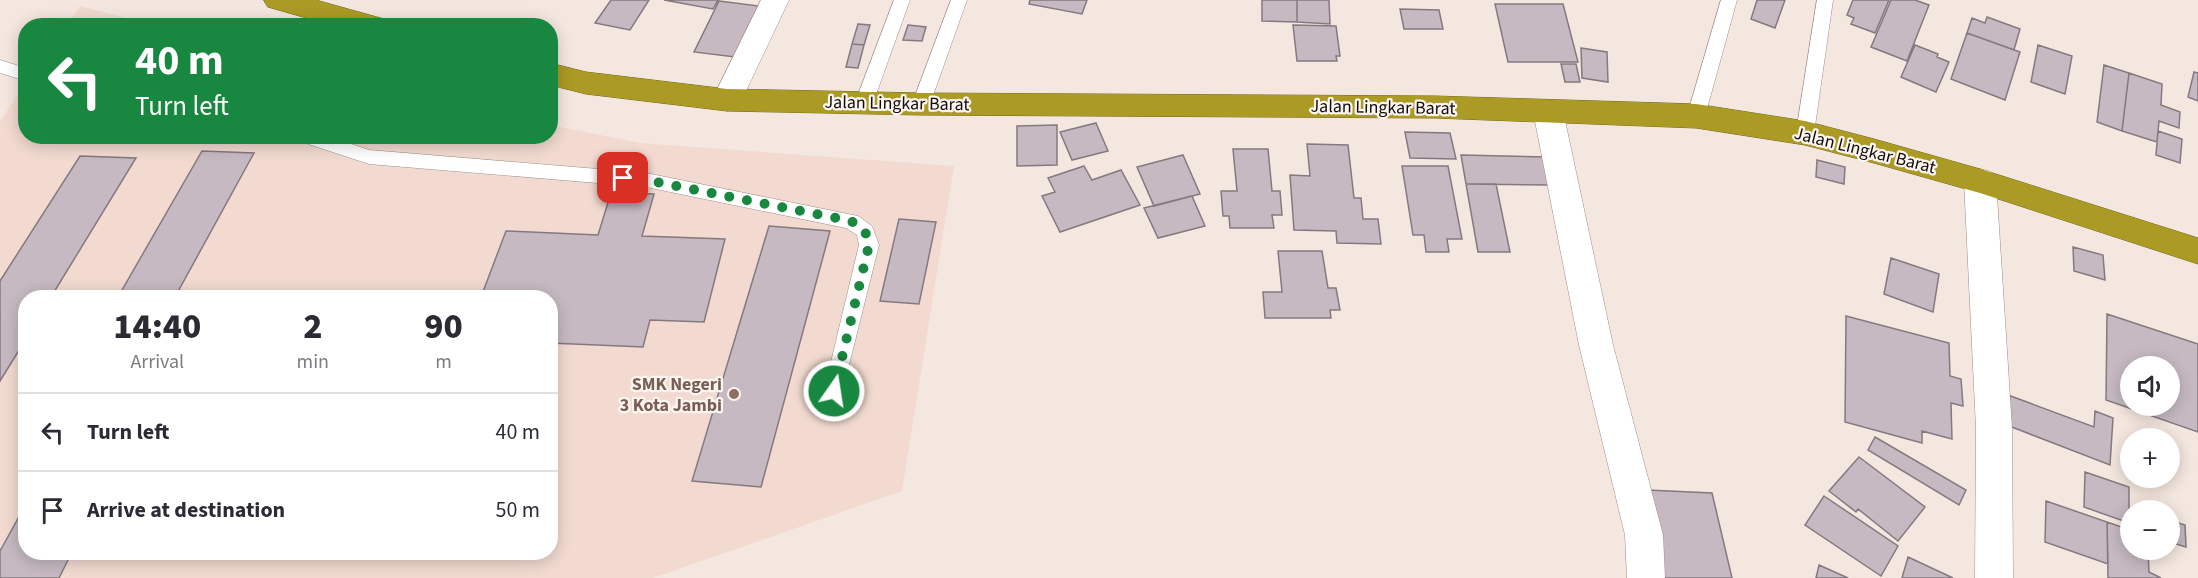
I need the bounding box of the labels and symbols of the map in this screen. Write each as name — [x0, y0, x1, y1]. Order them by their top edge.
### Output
street label: Jalan Lingkar Barat — [824, 90, 970, 117]
street label: Jalan Lingkar Barat — [1310, 94, 1456, 121]
street label: Jalan Lingkar Barat — [1792, 121, 1938, 180]
pin — [597, 152, 648, 203]
position arrow — [802, 359, 866, 423]
place label: SMK Negeri 3 Kota Jambi — [620, 372, 722, 418]
marker: SMK Negeri 3 Kota Jambi — [727, 387, 741, 401]

